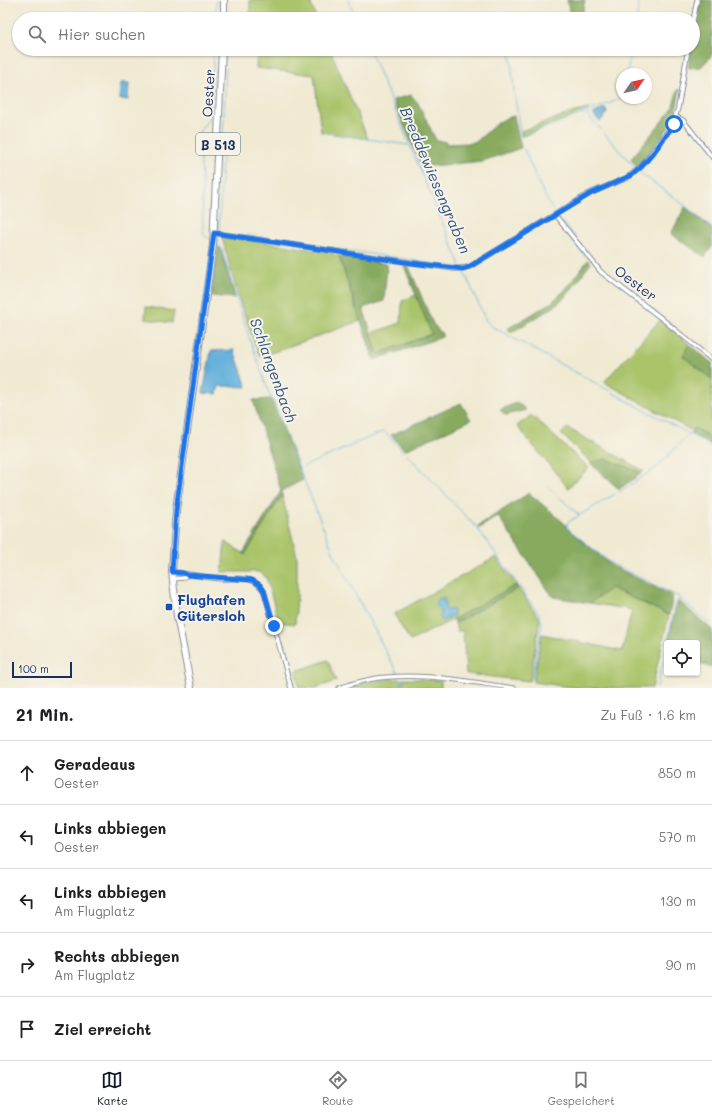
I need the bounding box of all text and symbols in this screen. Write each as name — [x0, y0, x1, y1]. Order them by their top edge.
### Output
search box — [12, 12, 700, 56]
icon: search — [26, 23, 48, 45]
text: Hier suchen — [58, 24, 145, 44]
street label: Oester — [197, 68, 219, 118]
north arrow — [616, 68, 652, 104]
water label: Breddewiesengraben — [396, 104, 476, 256]
route start — [665, 115, 683, 133]
road number: B 513 — [196, 133, 240, 155]
street label: Oester — [611, 261, 661, 305]
water label: Schlangenbach — [246, 315, 302, 425]
place label: Flughafen Gütersloh — [177, 590, 245, 625]
marker: Flughafen Gütersloh — [164, 602, 174, 612]
route end — [265, 617, 283, 635]
map controls — [664, 640, 700, 676]
button: locate — [664, 640, 700, 676]
scale bar — [12, 660, 72, 679]
text: 100 m — [18, 661, 49, 676]
text: 21 Min. — [16, 703, 74, 725]
text: Zu Fuß · 1.6 km — [600, 706, 696, 723]
text: Geradeaus — [54, 754, 135, 774]
icon: ahead — [16, 762, 38, 784]
text: 850 m — [658, 764, 696, 781]
text: Oester — [54, 774, 99, 791]
text: Links abbiegen — [54, 818, 166, 838]
icon: left — [16, 826, 38, 848]
text: 570 m — [659, 828, 696, 845]
text: Oester — [54, 838, 99, 855]
text: Links abbiegen — [54, 882, 166, 902]
icon: left — [16, 890, 38, 912]
text: 130 m — [660, 892, 696, 909]
text: Am Flugplatz — [54, 902, 135, 919]
text: Rechts abbiegen — [54, 946, 179, 966]
icon: right — [16, 954, 38, 976]
text: 90 m — [666, 956, 696, 973]
text: Am Flugplatz — [54, 966, 135, 983]
icon: arrive — [16, 1018, 38, 1040]
text: Ziel erreicht — [54, 1019, 151, 1039]
tab: Karte — [97, 1069, 128, 1108]
tab: Route — [322, 1069, 353, 1108]
tab: Gespeichert — [548, 1069, 615, 1108]

